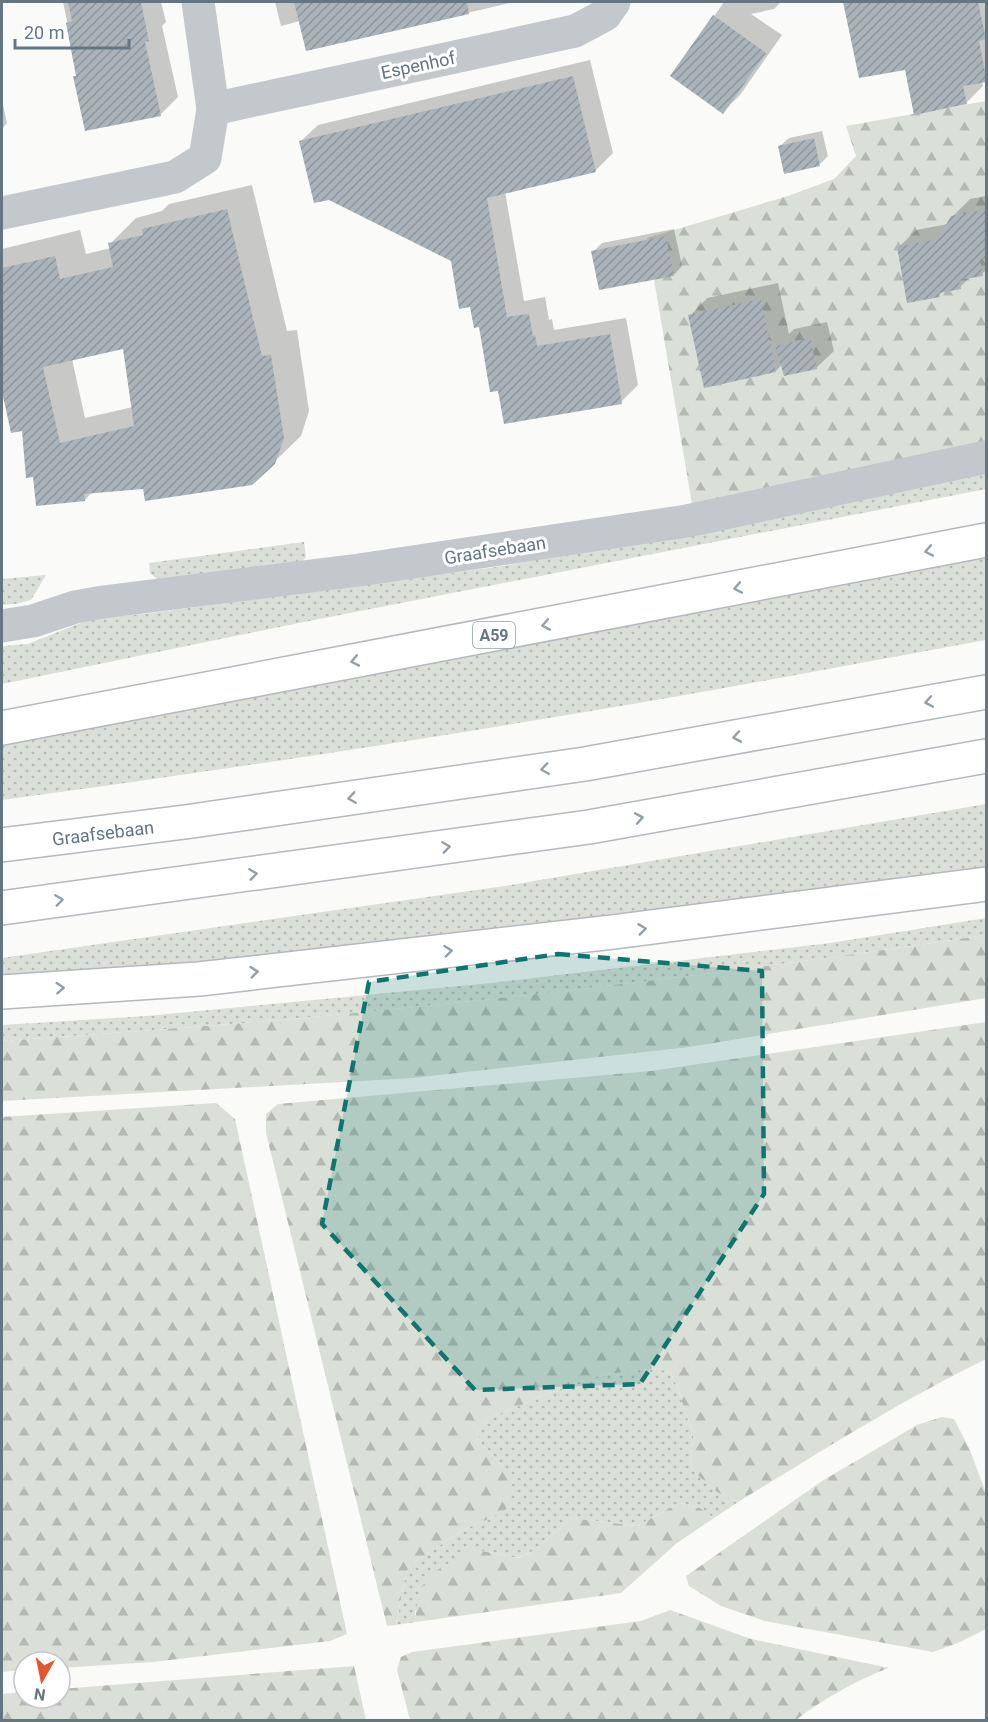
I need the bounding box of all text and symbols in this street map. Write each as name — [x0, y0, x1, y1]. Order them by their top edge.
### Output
scale bar — [15, 12, 129, 50]
text: 20 m — [24, 22, 64, 43]
street label: Espenhof — [379, 47, 458, 83]
street label: Graafsebaan — [443, 532, 547, 568]
one-way arrow — [924, 544, 934, 557]
one-way arrow — [733, 581, 743, 594]
one-way arrow — [541, 618, 551, 631]
road number: A59 — [473, 622, 515, 648]
one-way arrow — [350, 654, 360, 667]
one-way arrow — [924, 696, 934, 708]
one-way arrow — [732, 730, 742, 742]
one-way arrow — [540, 763, 549, 775]
one-way arrow — [347, 791, 356, 803]
one-way arrow — [634, 813, 643, 825]
street label: Graafsebaan — [51, 816, 155, 850]
one-way arrow — [441, 842, 450, 854]
one-way arrow — [248, 868, 257, 880]
one-way arrow — [55, 894, 64, 907]
one-way arrow — [637, 923, 646, 935]
one-way arrow — [443, 945, 453, 958]
one-way arrow — [250, 966, 259, 979]
one-way arrow — [55, 982, 64, 995]
north arrow — [12, 1650, 72, 1710]
text: N — [33, 1684, 47, 1705]

